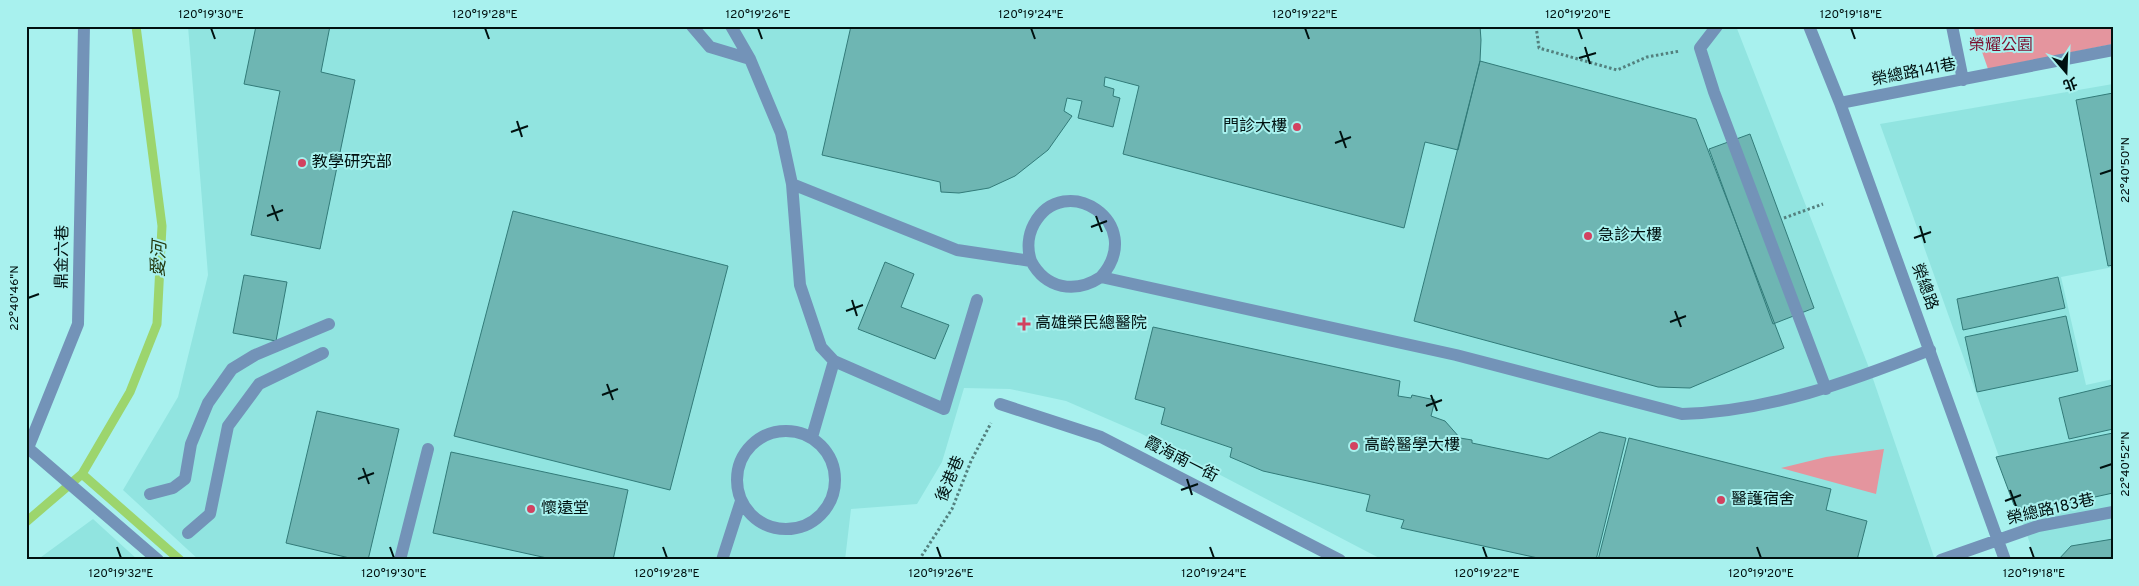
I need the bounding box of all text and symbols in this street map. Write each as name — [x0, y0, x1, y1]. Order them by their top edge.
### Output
text: 120°19'30"E — [178, 7, 244, 23]
text: 120°19'28"E — [452, 7, 518, 23]
text: 120°19'26"E — [725, 7, 791, 23]
text: 120°19'24"E — [998, 7, 1064, 23]
text: 120°19'22"E — [1272, 7, 1338, 23]
text: 120°19'20"E — [1545, 7, 1611, 23]
text: 120°19'18"E — [1820, 7, 1882, 23]
park label: 榮耀公園 — [1969, 36, 2033, 56]
north arrow — [2042, 48, 2092, 98]
street label: 榮總路141巷 — [1870, 55, 1958, 91]
text: 北 — [2060, 73, 2079, 93]
place label: 門診大樓 — [1223, 117, 1287, 137]
marker: 門診大樓 — [1291, 121, 1303, 133]
text: 22°40'50"N — [2118, 137, 2134, 203]
place label: 教學研究部 — [312, 153, 392, 173]
marker: 教學研究部 — [296, 157, 308, 169]
street label: 鼎金六巷 — [52, 225, 74, 289]
place label: 急診大樓 — [1598, 226, 1662, 246]
marker: 急診大樓 — [1582, 230, 1594, 242]
water label: 愛河 — [148, 237, 173, 278]
street label: 榮總路 — [1906, 261, 1942, 313]
text: 22°40'46"N — [7, 265, 23, 331]
place label: 高雄榮民總醫院 — [1035, 314, 1147, 334]
marker: 高雄榮民總醫院 — [1017, 317, 1031, 331]
text: 22°40'52"N — [2118, 431, 2134, 497]
street label: 霞海南一街 — [1141, 433, 1221, 487]
place label: 高齡醫學大樓 — [1364, 436, 1460, 456]
marker: 高齡醫學大樓 — [1348, 440, 1360, 452]
street label: 後港巷 — [932, 453, 970, 505]
place label: 醫護宿舍 — [1731, 490, 1795, 510]
street label: 榮總路183巷 — [2005, 490, 2097, 530]
marker: 醫護宿舍 — [1715, 494, 1727, 506]
place label: 懷遠堂 — [541, 499, 589, 519]
marker: 懷遠堂 — [525, 503, 537, 515]
text: 120°19'32"E — [89, 566, 154, 582]
text: 120°19'30"E — [361, 566, 427, 582]
text: 120°19'28"E — [634, 566, 700, 582]
text: 120°19'26"E — [908, 566, 974, 582]
text: 120°19'24"E — [1181, 566, 1247, 582]
text: 120°19'22"E — [1454, 566, 1520, 582]
text: 120°19'20"E — [1728, 566, 1794, 582]
text: 120°19'18"E — [2003, 566, 2065, 582]

